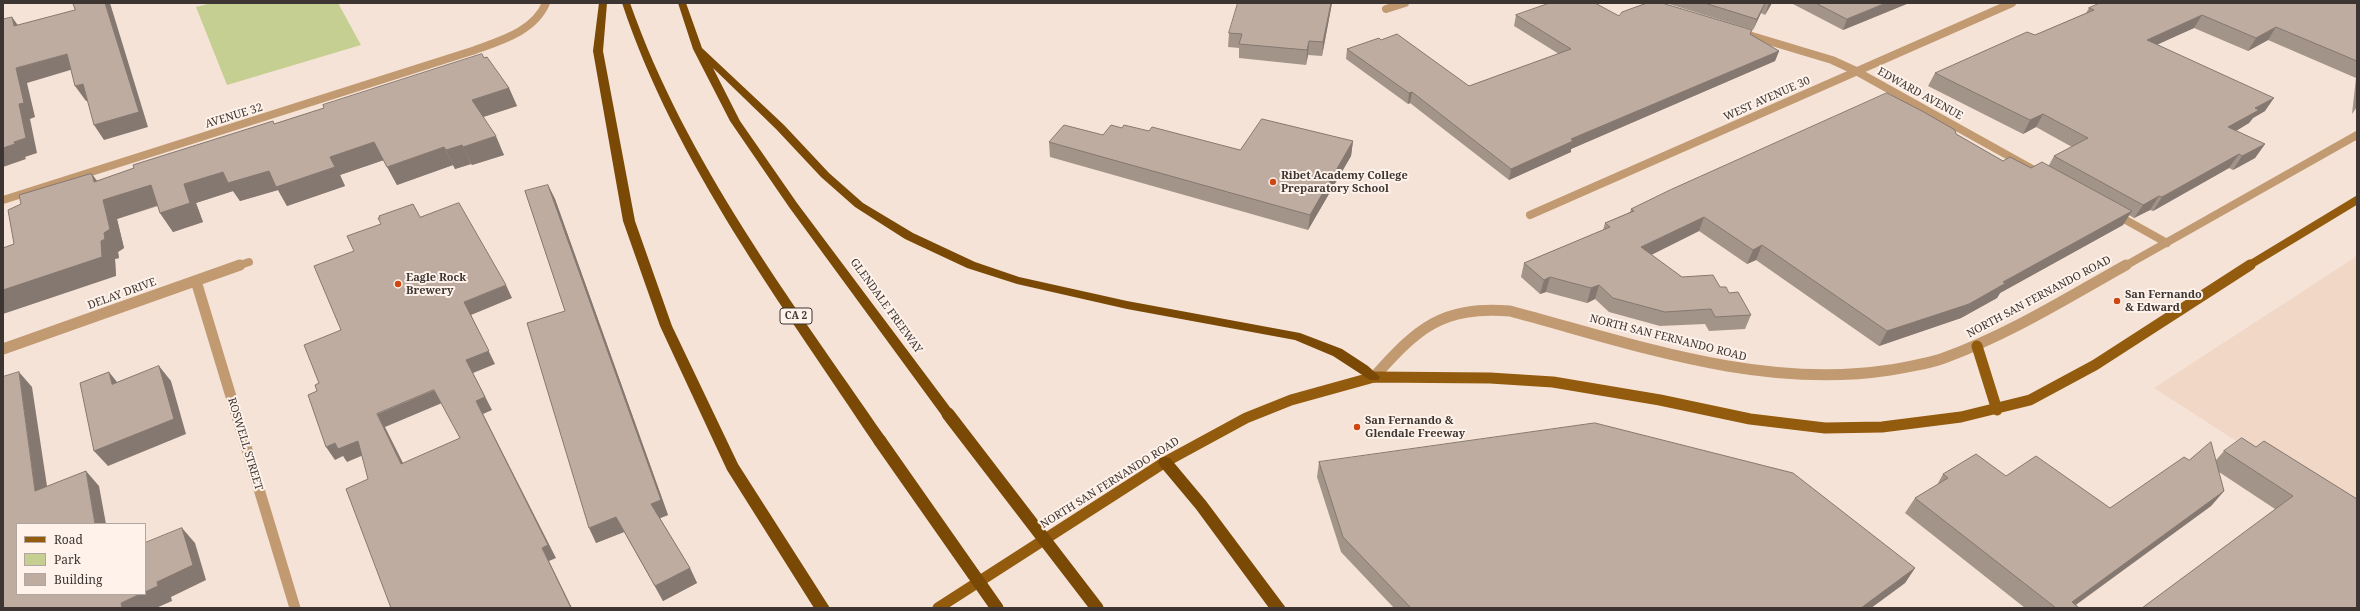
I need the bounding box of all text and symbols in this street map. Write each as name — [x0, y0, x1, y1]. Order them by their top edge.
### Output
street label: EDWARD AVENUE — [1875, 65, 1965, 123]
street label: WEST AVENUE 30 — [1722, 74, 1812, 124]
street label: AVENUE 32 — [204, 101, 264, 131]
place label: Ribet Academy College Preparatory School — [1281, 169, 1408, 195]
marker: Ribet Academy College Preparatory School — [1268, 177, 1278, 187]
street label: NORTH SAN FERNANDO ROAD — [1965, 253, 2113, 341]
street label: GLENDALE FREEWAY — [847, 256, 925, 356]
place label: Eagle Rock Brewery — [406, 271, 466, 297]
street label: DELAY DRIVE — [86, 275, 158, 313]
marker: Eagle Rock Brewery — [393, 279, 403, 289]
place label: San Fernando & Edward — [2125, 288, 2202, 314]
marker: San Fernando & Edward — [2112, 296, 2122, 306]
road number: CA 2 — [780, 308, 812, 324]
street label: NORTH SAN FERNANDO ROAD — [1588, 312, 1748, 364]
street label: ROSWELL STREET — [225, 396, 265, 492]
place label: San Fernando & Glendale Freeway — [1365, 414, 1465, 440]
marker: San Fernando & Glendale Freeway — [1352, 422, 1362, 432]
street label: NORTH SAN FERNANDO ROAD — [1038, 435, 1182, 531]
legend — [16, 523, 146, 595]
text: Road — [54, 531, 83, 548]
text: Park — [54, 551, 81, 568]
text: Building — [54, 571, 102, 588]

